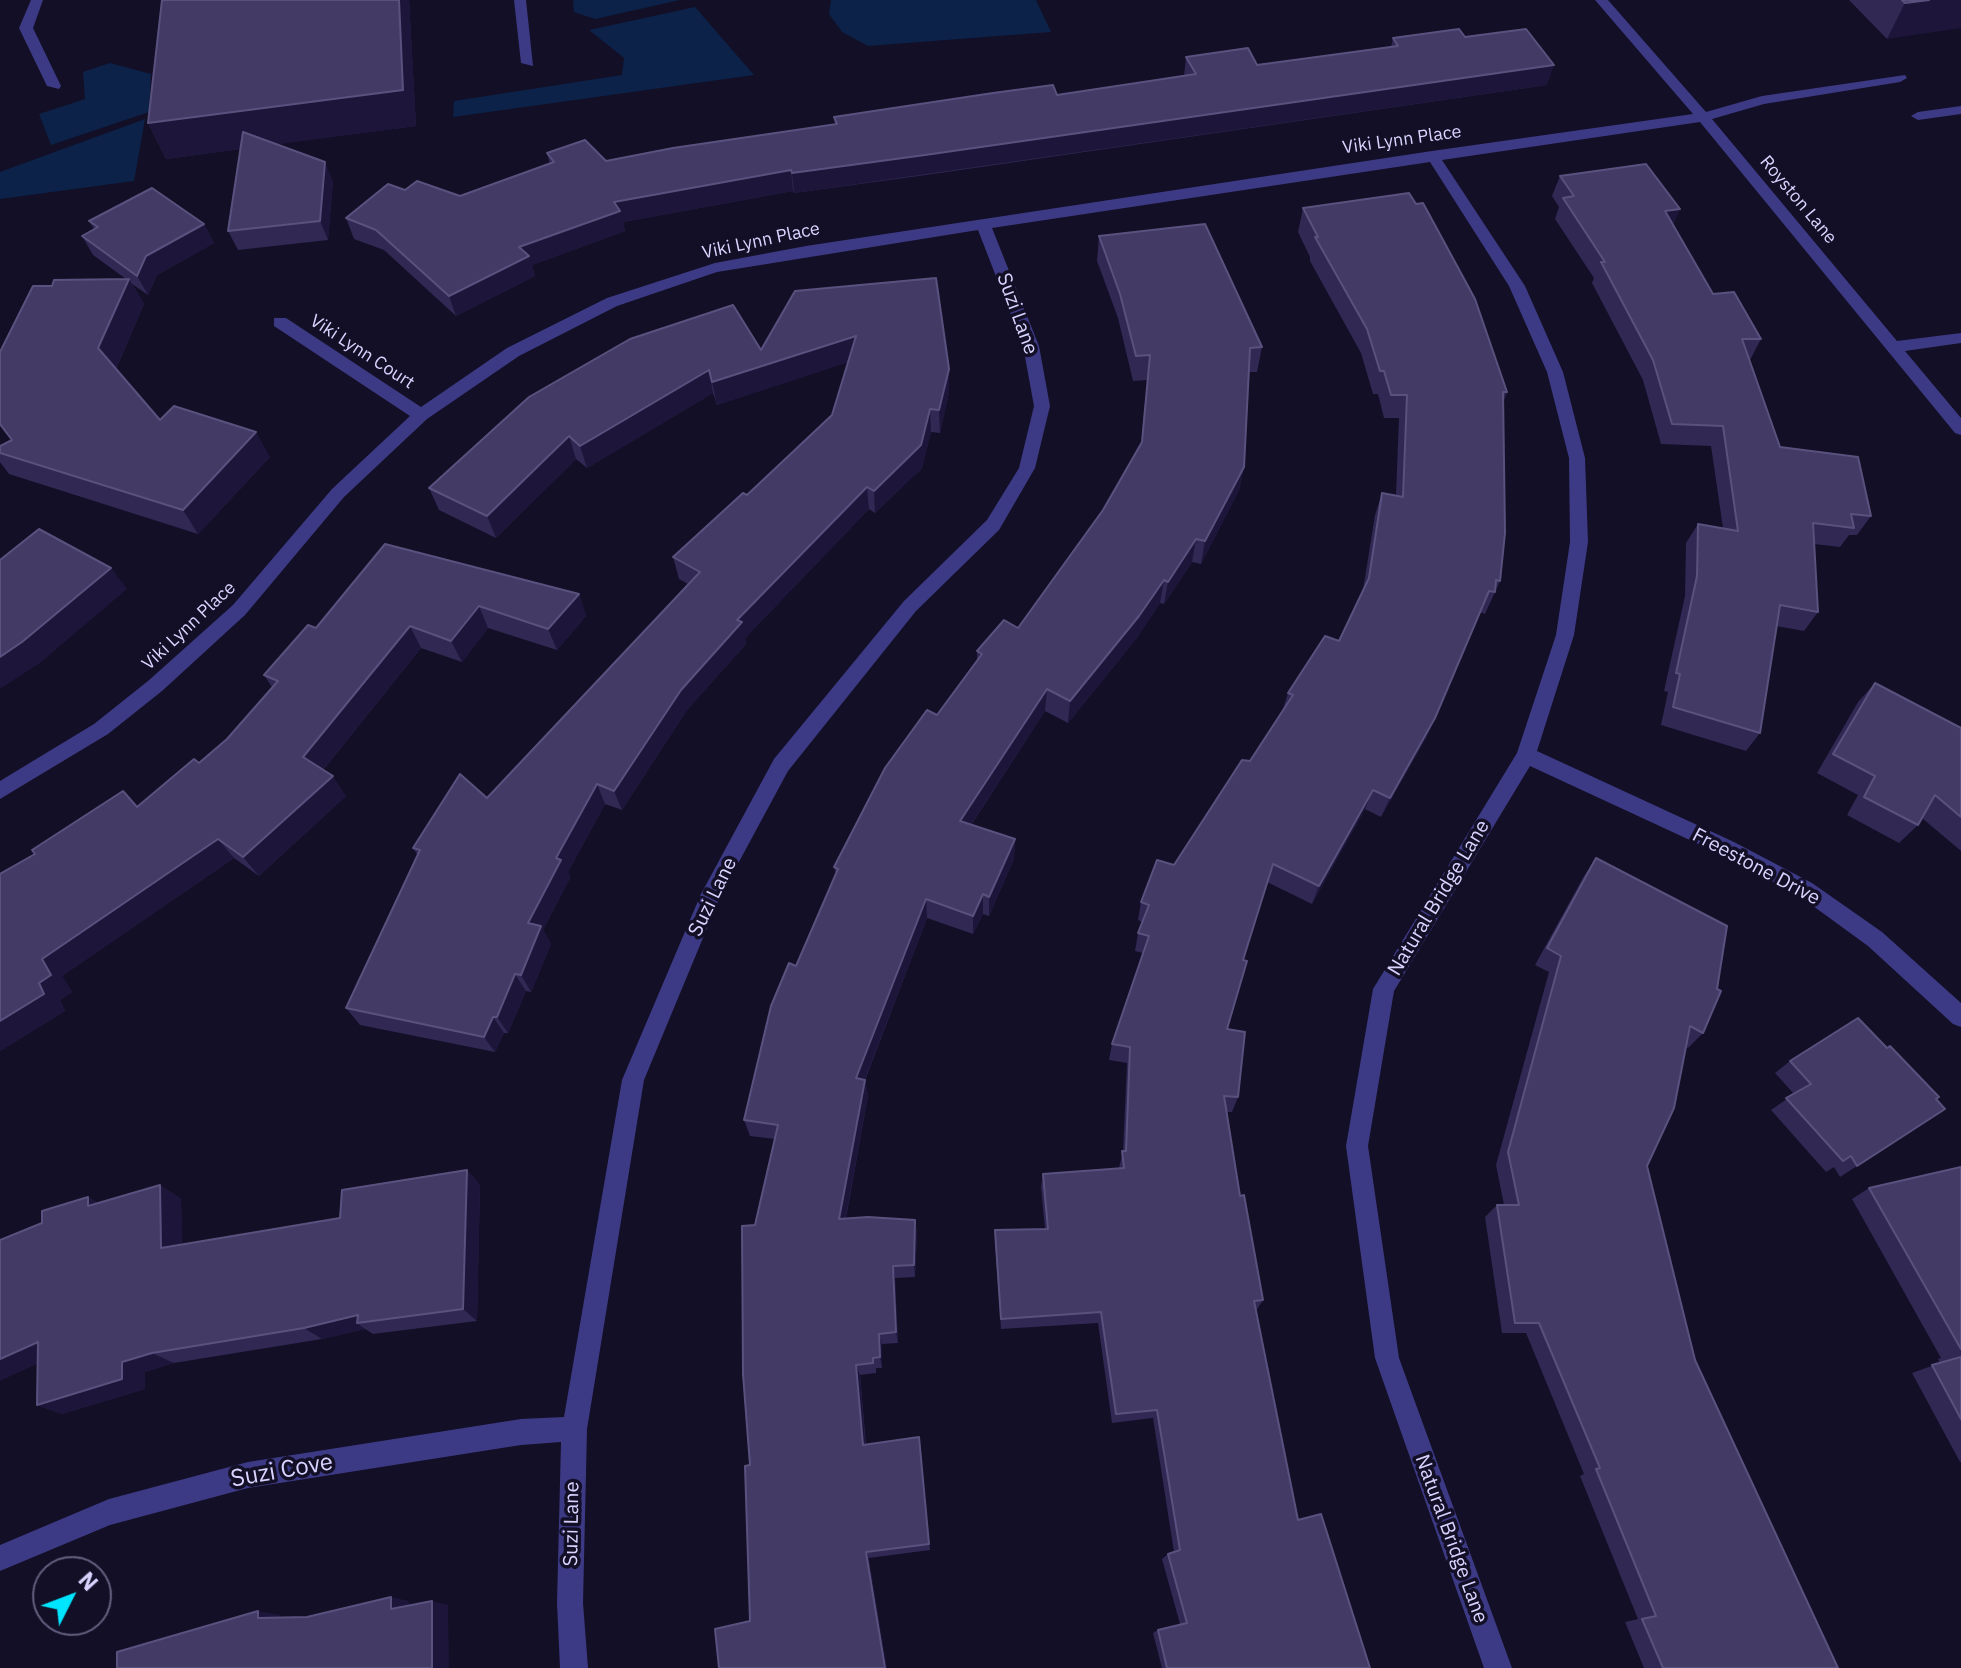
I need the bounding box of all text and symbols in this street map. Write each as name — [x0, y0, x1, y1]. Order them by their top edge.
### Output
street label: Viki Lynn Place — [1341, 121, 1463, 159]
street label: Royston Lane — [1755, 152, 1841, 248]
street label: Viki Lynn Place — [700, 218, 822, 264]
street label: Suzi Lane — [991, 270, 1043, 358]
street label: Viki Lynn Court — [306, 310, 418, 394]
street label: Viki Lynn Place — [138, 577, 240, 675]
street label: Natural Bridge Lane — [1383, 816, 1495, 980]
street label: Freestone Drive — [1688, 823, 1824, 911]
street label: Suzi Lane — [684, 854, 742, 940]
street label: Suzi Cove — [229, 1448, 335, 1494]
street label: Natural Bridge Lane — [1409, 1452, 1493, 1626]
street label: Suzi Lane — [559, 1481, 585, 1567]
north arrow — [32, 1556, 112, 1636]
text: N — [73, 1565, 105, 1597]

